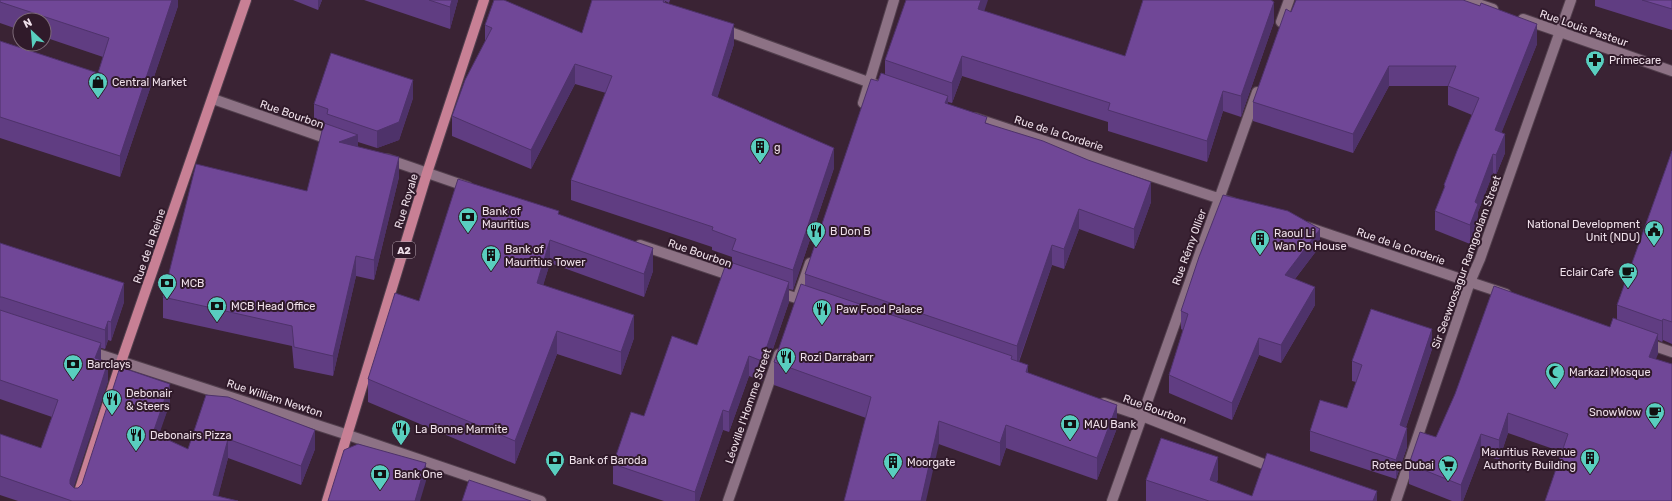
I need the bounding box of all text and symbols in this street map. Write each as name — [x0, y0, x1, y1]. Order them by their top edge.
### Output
street label: Rue Louis Pasteur — [1538, 7, 1630, 50]
north arrow — [12, 12, 52, 52]
text: N — [21, 16, 34, 31]
pharmacy icon: Primecare — [1584, 49, 1606, 77]
place label: Primecare — [1609, 54, 1661, 67]
shop icon: Central Market — [87, 71, 109, 99]
place label: Central Market — [112, 76, 187, 89]
street label: Rue Bourbon — [258, 97, 325, 131]
street label: Rue de la Corderie — [1013, 113, 1105, 154]
building icon: g — [749, 136, 771, 164]
place label: g — [774, 141, 781, 154]
street label: Rue Royale — [392, 172, 421, 230]
street label: Sir Seewoosagur Ramgoolam Street — [1429, 173, 1504, 350]
place label: Bank of Mauritius — [482, 205, 530, 231]
bank icon: Bank of Mauritius — [457, 206, 479, 234]
street label: Rue de la Reine — [131, 207, 168, 285]
street label: Rue Rémy Ollier — [1170, 207, 1210, 287]
place label: National Development Unit (NDU) — [1527, 218, 1641, 244]
public building icon: National Development Unit (NDU) — [1643, 219, 1665, 247]
restaurant icon: B Don B — [805, 220, 827, 248]
place label: B Don B — [830, 225, 871, 238]
street label: Rue de la Corderie — [1355, 225, 1447, 268]
place label: Raoul Li Wan Po House — [1274, 227, 1347, 253]
building icon: Raoul Li Wan Po House — [1249, 228, 1271, 256]
street label: Rue Bourbon — [666, 236, 733, 270]
road number: A2 — [393, 242, 415, 258]
place label: Bank of Mauritius Tower — [505, 243, 586, 269]
building icon: Bank of Mauritius Tower — [480, 244, 502, 272]
cafe icon: Eclair Cafe — [1617, 261, 1639, 289]
place label: Eclair Cafe — [1560, 266, 1614, 279]
bank icon: MCB — [156, 272, 178, 300]
place label: MCB — [181, 277, 204, 290]
bank icon: MCB Head Office — [206, 295, 228, 323]
restaurant icon: Paw Food Palace — [811, 298, 833, 326]
place label: MCB Head Office — [231, 300, 316, 313]
place label: Paw Food Palace — [836, 303, 922, 316]
street label: Léoville l'Homme Street — [723, 346, 775, 465]
restaurant icon: Rozi Darrabarr — [775, 346, 797, 374]
place label: Rozi Darrabarr — [800, 351, 874, 364]
bank icon: Barclays — [62, 353, 84, 381]
place label: Barclays — [87, 358, 131, 371]
mosque icon: Markazi Mosque — [1544, 361, 1566, 389]
place label: Markazi Mosque — [1569, 366, 1651, 379]
street label: Rue William Newton — [225, 377, 325, 420]
place label: Debonair & Steers — [126, 387, 173, 413]
restaurant icon: Debonair & Steers — [101, 388, 123, 416]
street label: Rue Bourbon — [1121, 392, 1188, 427]
cafe icon: SnowWow — [1644, 401, 1666, 429]
place label: SnowWow — [1589, 406, 1641, 419]
bank icon: MAU Bank — [1059, 413, 1081, 441]
restaurant icon: La Bonne Marmite — [390, 418, 412, 446]
place label: MAU Bank — [1084, 418, 1136, 431]
place label: La Bonne Marmite — [415, 423, 508, 436]
restaurant icon: Debonairs Pizza — [125, 424, 147, 452]
place label: Debonairs Pizza — [150, 429, 231, 442]
place label: Mauritius Revenue Authority Building — [1481, 446, 1576, 472]
building icon: Mauritius Revenue Authority Building — [1579, 447, 1601, 475]
bank icon: Bank of Baroda — [544, 449, 566, 477]
building icon: Moorgate — [882, 451, 904, 479]
place label: Bank of Baroda — [569, 454, 647, 467]
supermarket icon: Rotee Dubai — [1437, 454, 1459, 482]
place label: Moorgate — [907, 456, 955, 469]
place label: Rotee Dubai — [1372, 459, 1434, 472]
bank icon: Bank One — [369, 463, 391, 491]
place label: Bank One — [394, 468, 443, 481]

